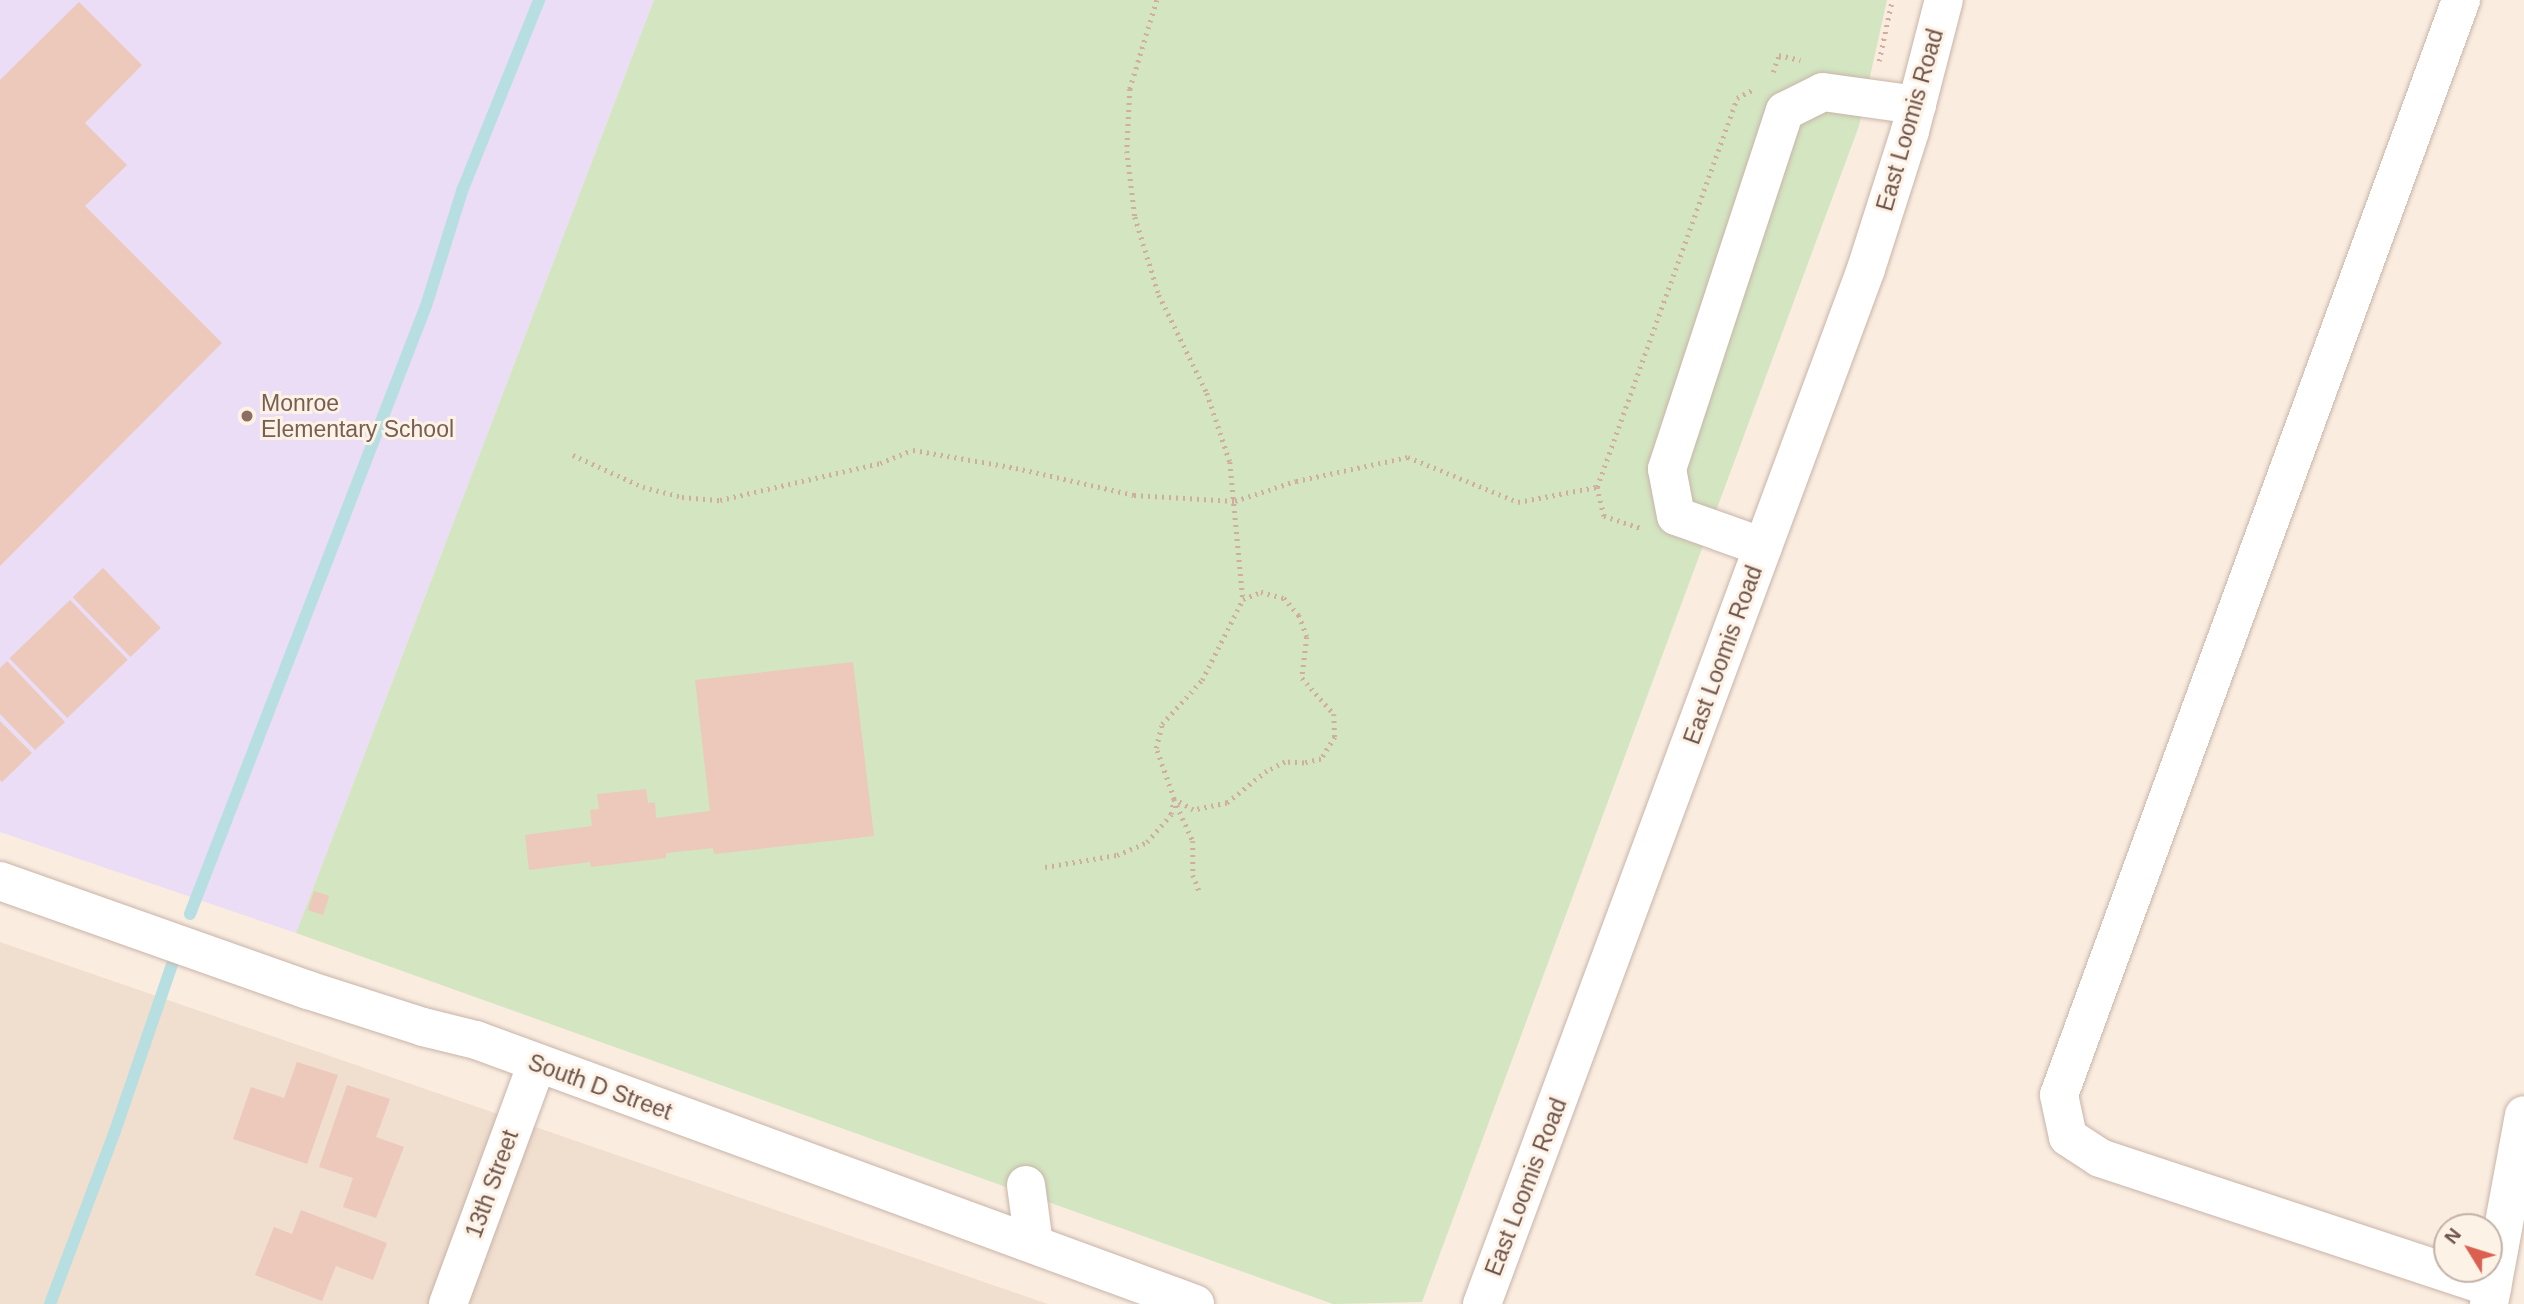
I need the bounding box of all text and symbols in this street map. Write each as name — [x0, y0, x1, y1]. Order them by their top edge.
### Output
street label: East Loomis Road — [1871, 26, 1949, 214]
place label: Monroe Elementary School — [261, 389, 454, 443]
marker: Monroe Elementary School — [239, 408, 255, 424]
street label: East Loomis Road — [1678, 562, 1768, 748]
street label: South D Street — [524, 1048, 676, 1126]
street label: East Loomis Road — [1479, 1094, 1573, 1280]
street label: 13th Street — [460, 1126, 524, 1242]
north arrow — [2433, 1213, 2503, 1283]
text: N — [2440, 1224, 2465, 1248]

